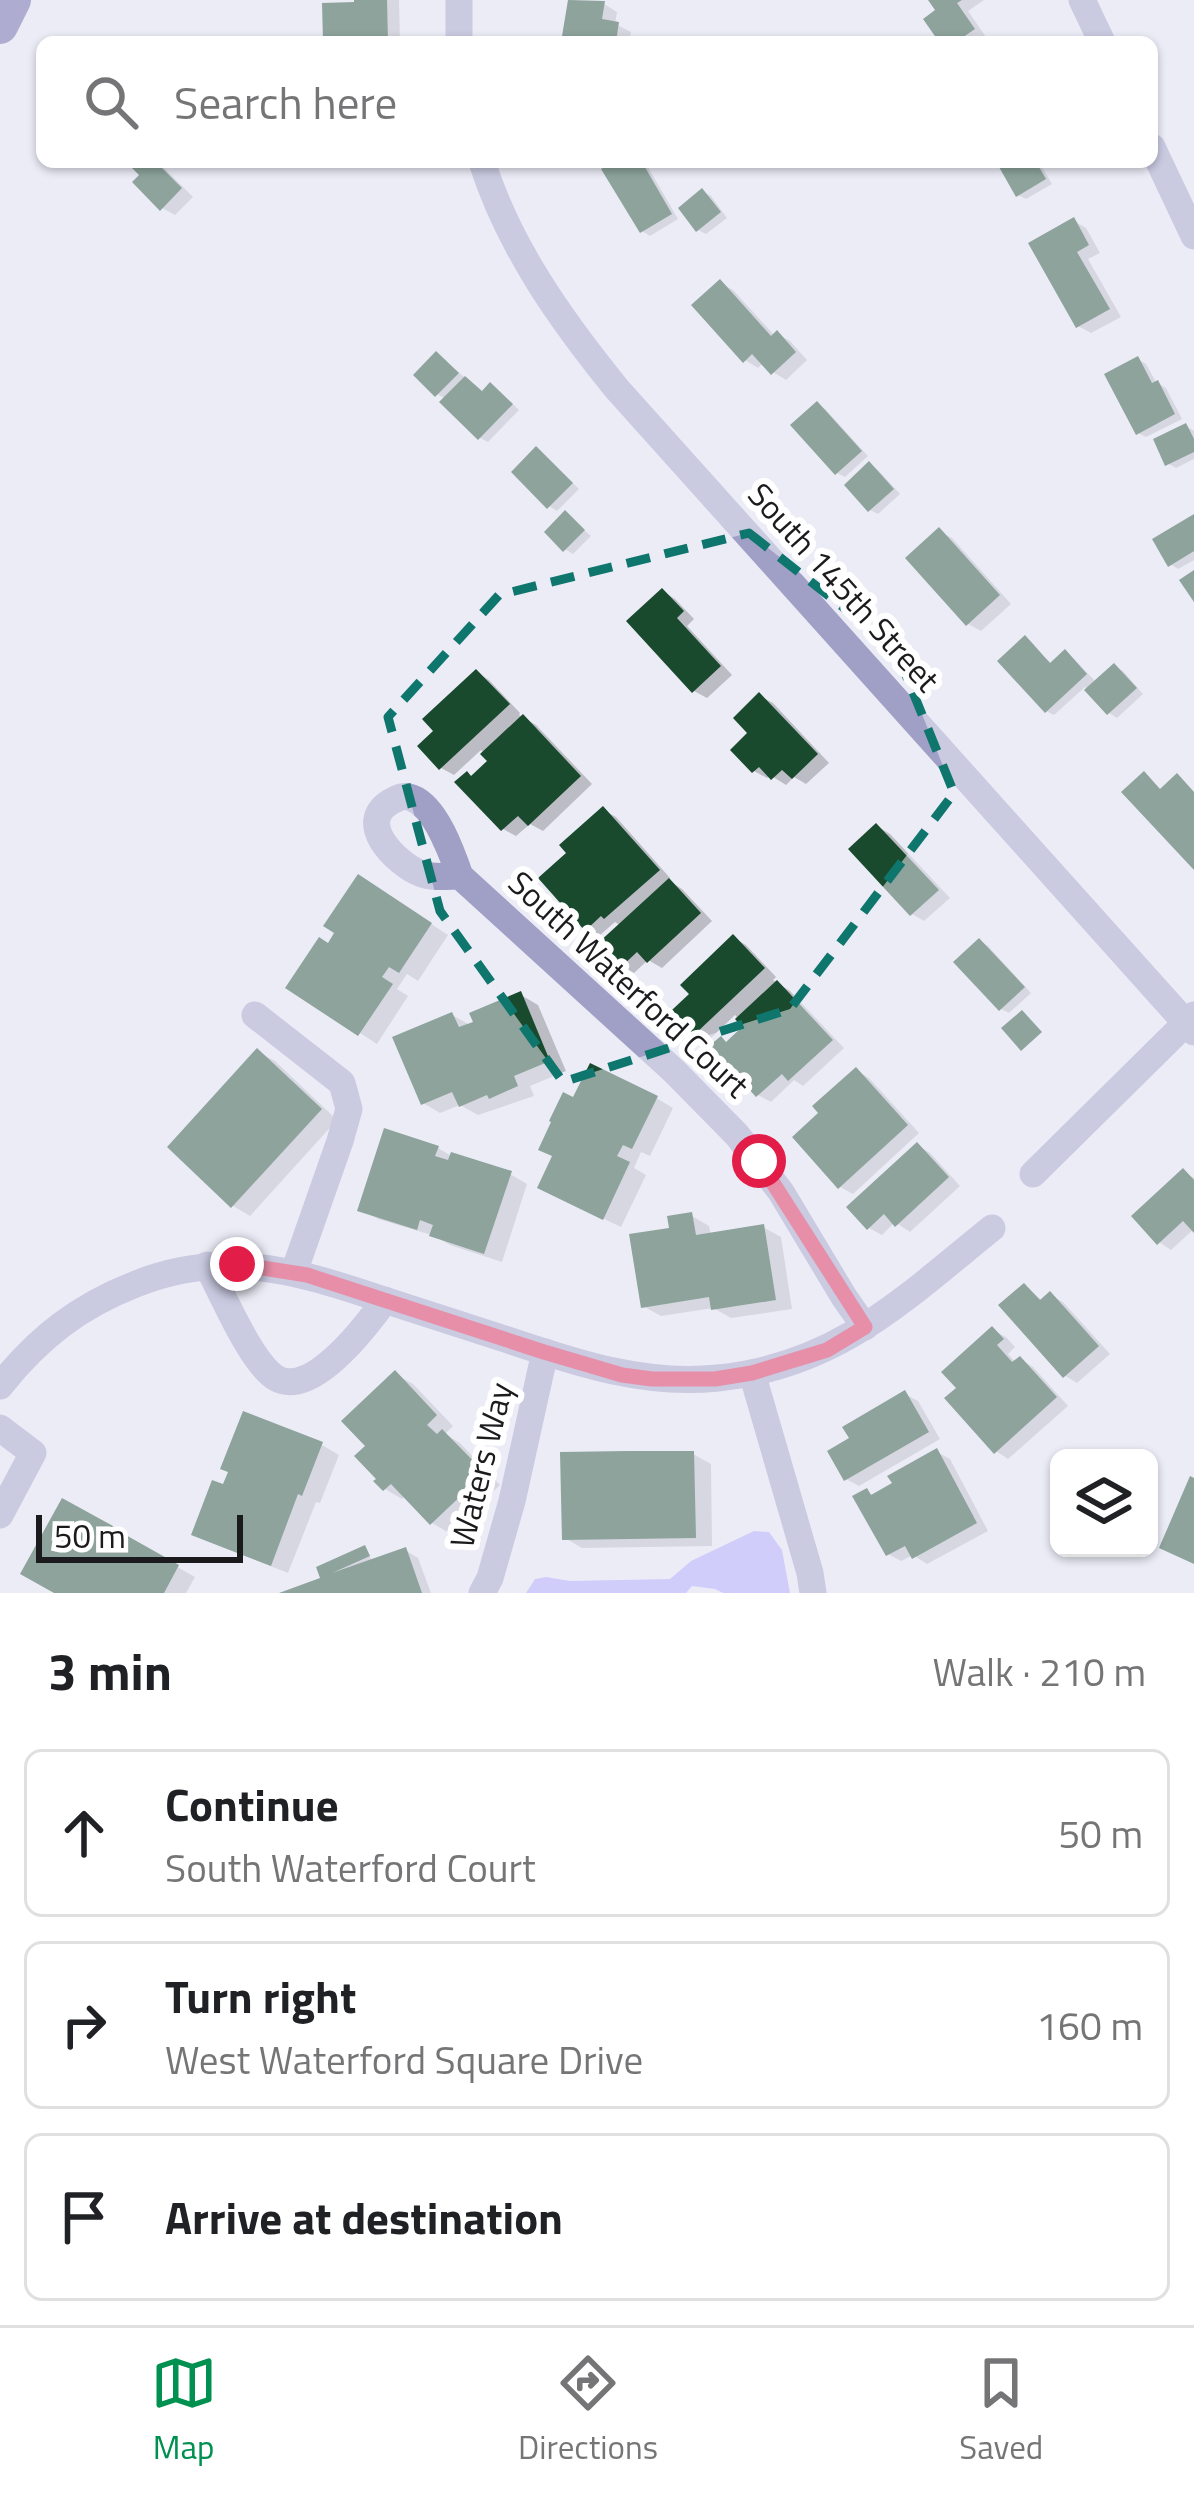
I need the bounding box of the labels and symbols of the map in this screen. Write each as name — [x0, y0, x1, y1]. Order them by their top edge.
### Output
street label: South 145th Street — [736, 471, 952, 703]
street label: South Waterford Court — [497, 859, 761, 1110]
route start — [732, 1134, 786, 1188]
route end — [210, 1237, 264, 1291]
street label: Waters Way — [436, 1377, 526, 1553]
scale bar — [36, 1509, 243, 1562]

